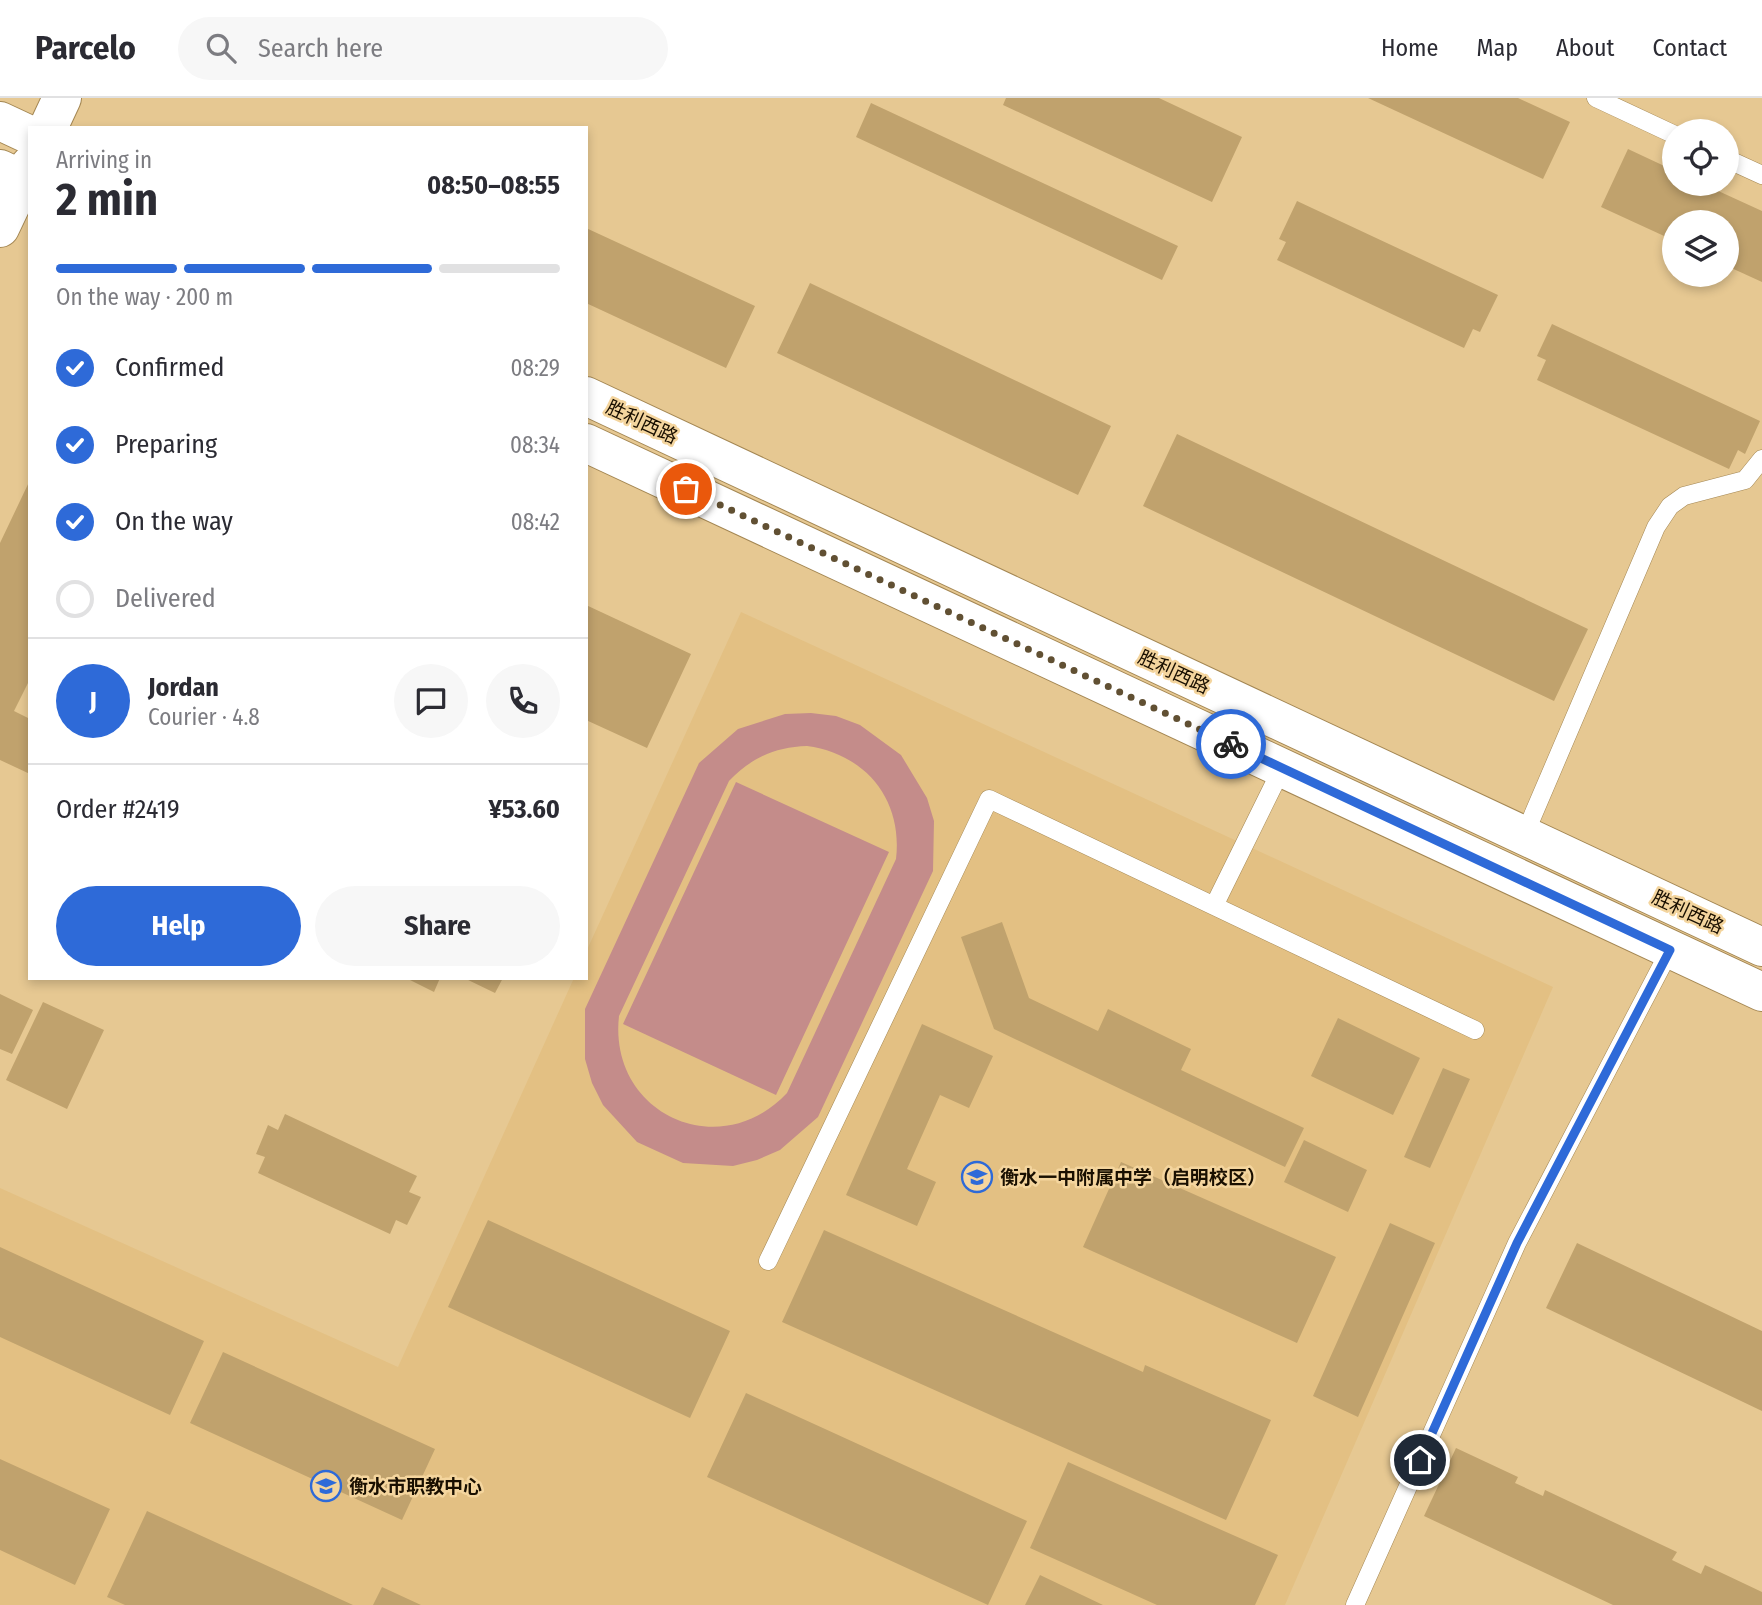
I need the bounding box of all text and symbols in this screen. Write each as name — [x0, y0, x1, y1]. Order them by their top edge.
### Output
search box — [178, 17, 668, 80]
text: Parcelo — [35, 28, 136, 68]
icon: search — [202, 29, 240, 67]
text: Search here — [258, 33, 383, 64]
text: Home — [1381, 34, 1438, 62]
text: Map — [1476, 34, 1518, 62]
text: About — [1556, 34, 1614, 62]
text: Contact — [1652, 34, 1727, 62]
map controls — [1662, 119, 1739, 287]
button: locate — [1662, 119, 1739, 196]
text: Arriving in — [56, 146, 152, 174]
text: 08:50–08:55 — [427, 170, 560, 201]
text: 2 min — [56, 172, 158, 227]
button: layers — [1662, 210, 1739, 287]
text: On the way · 200 m — [56, 283, 233, 311]
icon: check — [56, 349, 94, 387]
text: Confirmed — [115, 352, 225, 383]
text: 08:29 — [510, 354, 560, 382]
street label: 胜利西路 — [603, 396, 681, 448]
icon: check — [56, 426, 94, 464]
text: Preparing — [115, 429, 217, 460]
text: 08:34 — [510, 431, 560, 459]
pin — [656, 459, 716, 519]
icon: bag — [667, 470, 705, 508]
icon: check — [56, 503, 94, 541]
text: On the way — [115, 506, 233, 537]
text: 08:42 — [511, 508, 560, 536]
text: Delivered — [115, 583, 216, 614]
street label: 胜利西路 — [1135, 646, 1213, 698]
button: chat — [394, 664, 468, 738]
button: phone — [486, 664, 560, 738]
text: Jordan — [148, 672, 219, 703]
text: J — [89, 686, 97, 717]
text: Courier · 4.8 — [148, 703, 260, 731]
courier — [1196, 709, 1266, 779]
icon: bike — [1212, 725, 1250, 763]
text: Order #2419 — [56, 794, 180, 825]
text: ¥53.60 — [488, 794, 560, 825]
button: Help — [56, 886, 301, 966]
button: Share — [315, 886, 560, 966]
street label: 胜利西路 — [1649, 886, 1727, 938]
school or university icon: 衡水一中附属中学（启明校区） — [960, 1160, 994, 1194]
place label: 衡水一中附属中学（启明校区） — [1000, 1166, 1266, 1189]
pin — [1390, 1430, 1450, 1490]
icon: home — [1401, 1441, 1439, 1479]
school or university icon: 衡水市职教中心 — [309, 1469, 343, 1503]
place label: 衡水市职教中心 — [349, 1475, 482, 1498]

